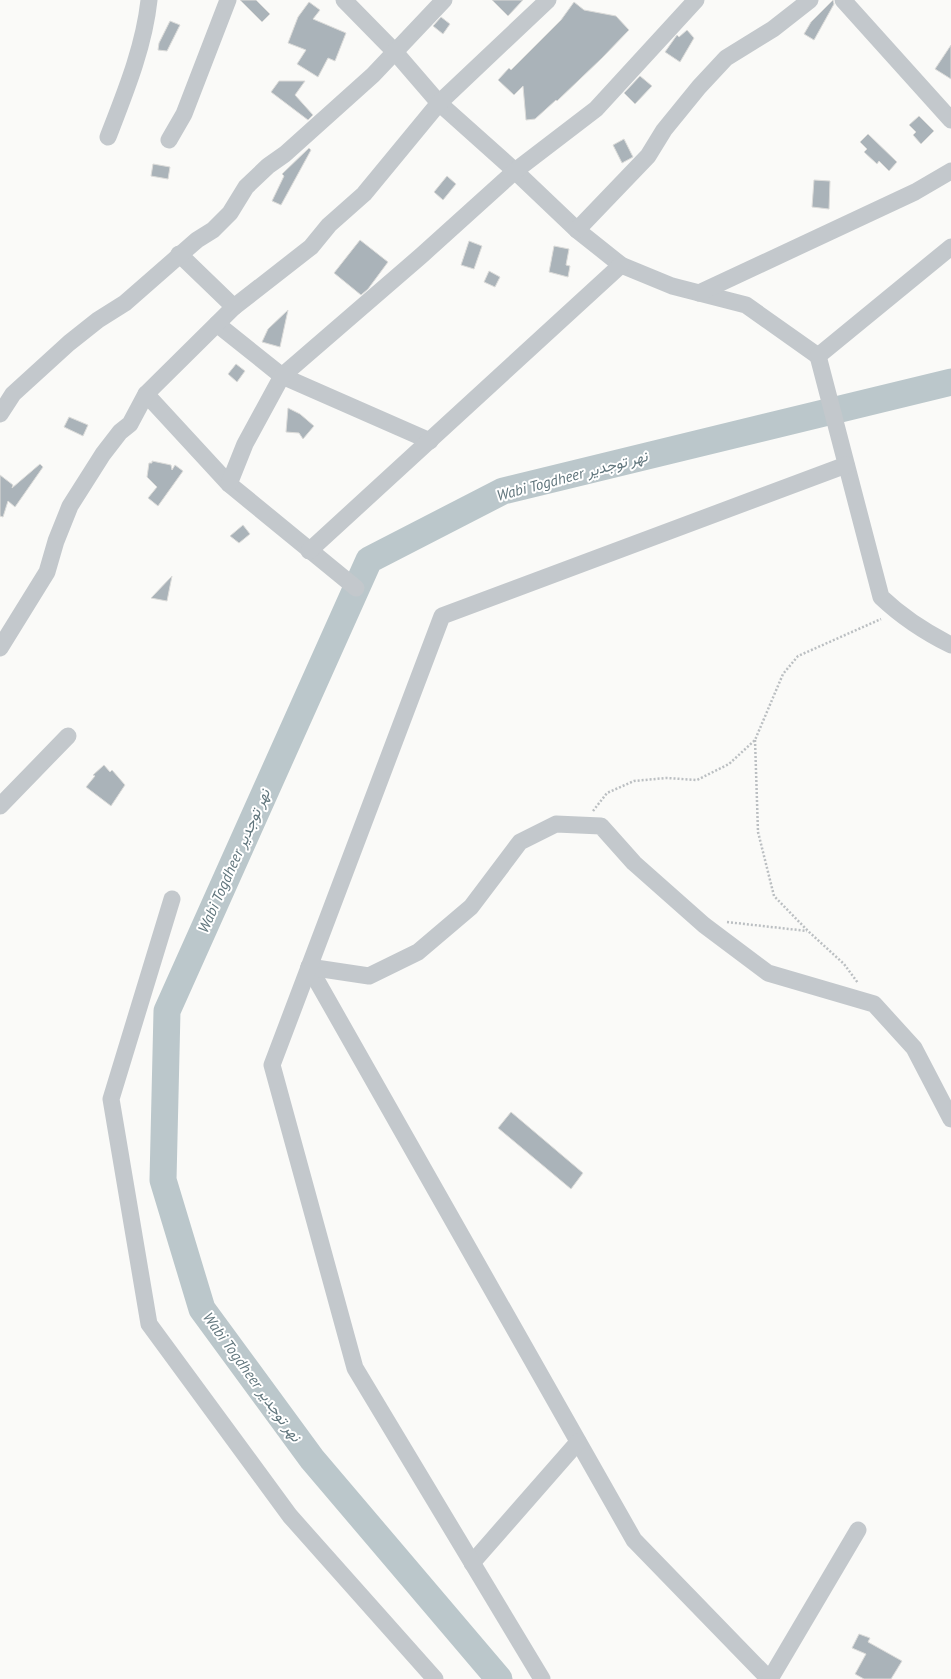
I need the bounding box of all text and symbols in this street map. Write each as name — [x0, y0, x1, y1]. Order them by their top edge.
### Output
water label: Wabi Togdheer نهر توجدير — [494, 446, 650, 505]
water label: Wabi Togdheer نهر توجدير — [193, 785, 274, 936]
water label: Wabi Togdheer نهر توجدير — [199, 1308, 306, 1446]

